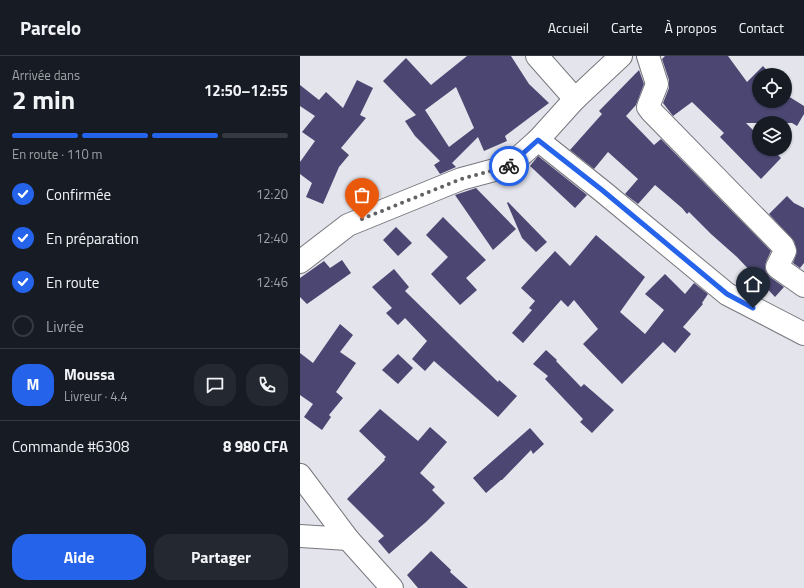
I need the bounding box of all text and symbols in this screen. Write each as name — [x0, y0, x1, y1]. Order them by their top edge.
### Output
text: Parcelo — [20, 13, 81, 42]
text: Accueil — [548, 17, 589, 38]
text: Carte — [611, 17, 643, 38]
text: À propos — [665, 17, 717, 38]
text: Contact — [739, 17, 784, 38]
text: Arrivée dans — [12, 65, 80, 85]
map controls — [752, 68, 792, 156]
button: locate — [752, 68, 792, 108]
text: 12:50–12:55 — [204, 79, 288, 102]
text: 2 min — [12, 80, 75, 119]
button: layers — [752, 116, 792, 156]
text: En route · 110 m — [12, 144, 102, 164]
courier — [489, 146, 529, 186]
icon: bike — [498, 155, 520, 177]
pin — [345, 178, 379, 219]
icon: check — [12, 183, 34, 205]
text: Confirmée — [46, 183, 111, 206]
text: 12:20 — [256, 184, 288, 204]
icon: bag — [351, 184, 373, 206]
icon: check — [12, 227, 34, 249]
text: En préparation — [46, 227, 139, 250]
text: 12:40 — [256, 228, 288, 248]
pin — [736, 267, 770, 308]
icon: check — [12, 271, 34, 293]
text: En route — [46, 271, 99, 294]
text: 12:46 — [256, 272, 288, 292]
icon: home — [742, 273, 764, 295]
text: Livrée — [46, 315, 84, 338]
text: Moussa — [64, 363, 115, 386]
button: chat — [194, 364, 236, 406]
button: phone — [246, 364, 288, 406]
text: M — [27, 373, 39, 396]
text: Livreur · 4.4 — [64, 386, 128, 406]
text: Commande #6308 — [12, 435, 129, 458]
text: 8 980 CFA — [223, 435, 288, 458]
button: Aide — [12, 534, 146, 580]
button: Partager — [154, 534, 288, 580]

